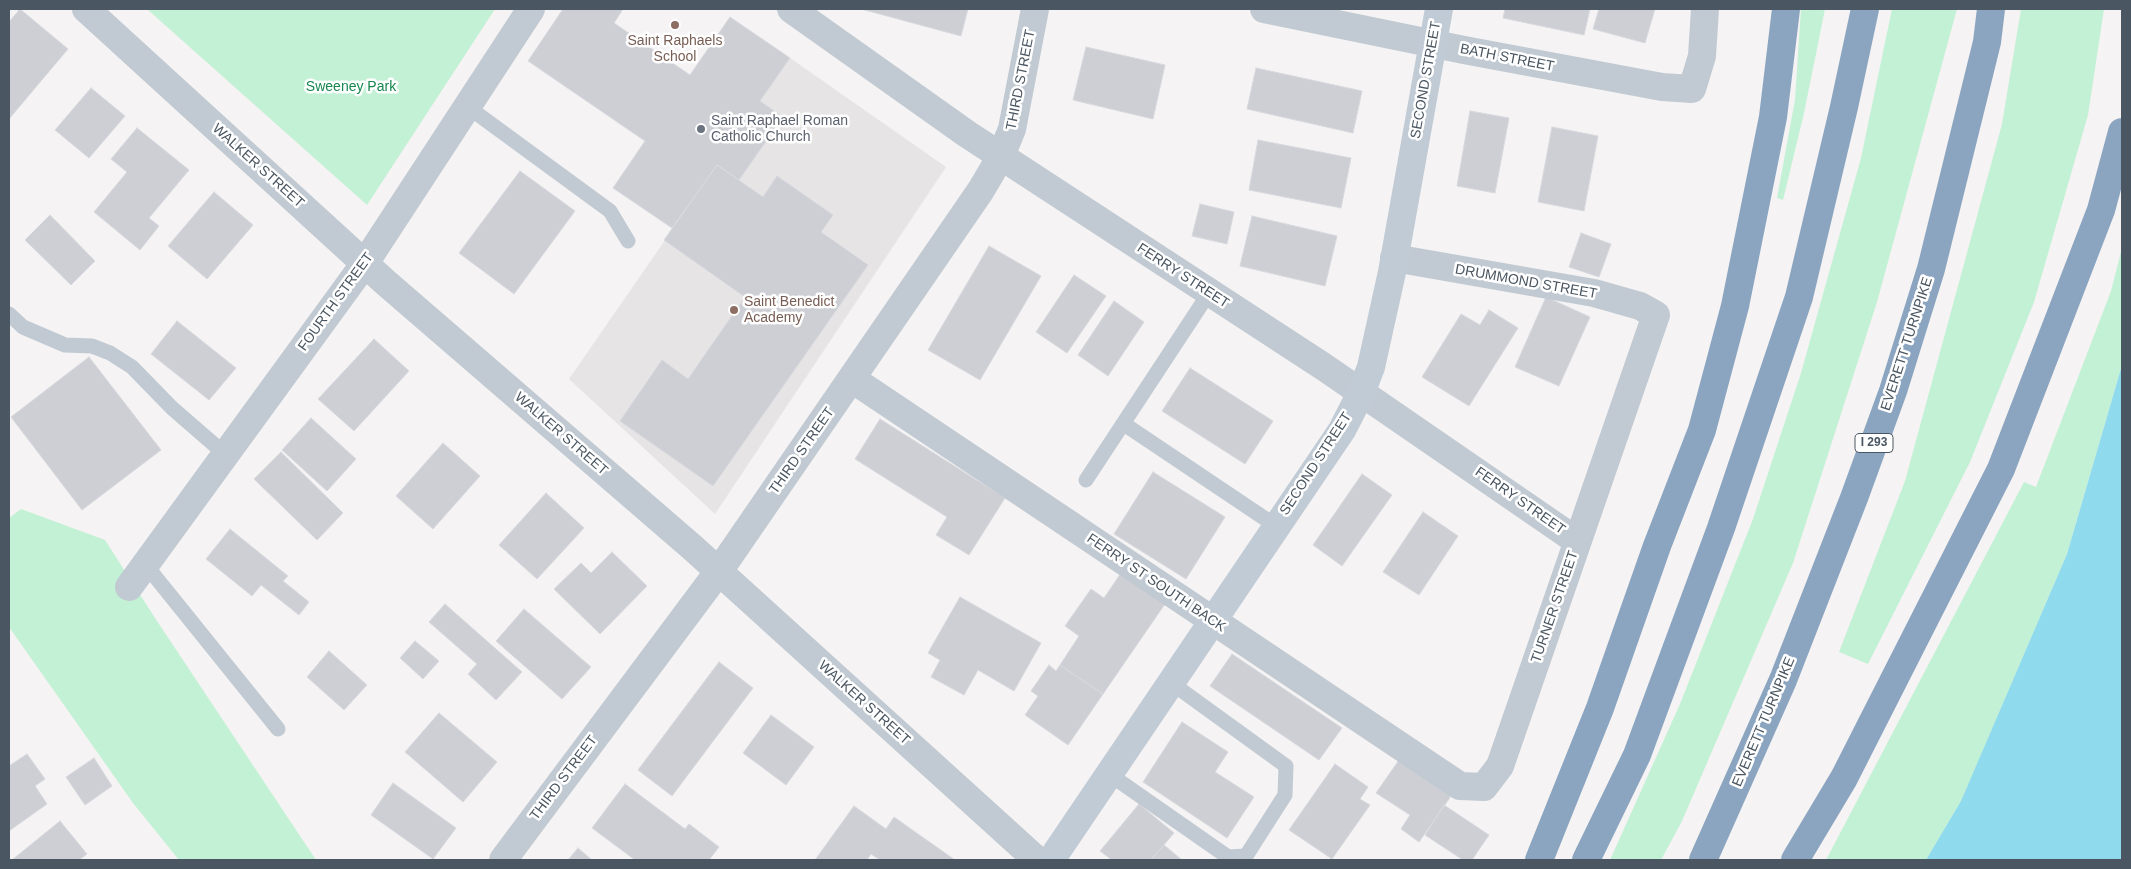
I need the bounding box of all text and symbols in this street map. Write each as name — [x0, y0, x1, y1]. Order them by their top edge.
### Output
marker: Saint Raphaels School — [669, 19, 681, 31]
street label: SECOND STREET — [1407, 20, 1445, 140]
street label: THIRD STREET — [1003, 28, 1039, 132]
place label: Saint Raphaels School — [628, 33, 722, 65]
street label: BATH STREET — [1459, 41, 1555, 75]
park label: Sweeney Park — [306, 79, 396, 95]
place label: Saint Raphael Roman Catholic Church — [711, 113, 848, 146]
street label: WALKER STREET — [209, 120, 307, 212]
marker: Saint Raphael Roman Catholic Church — [695, 123, 707, 135]
street label: FERRY STREET — [1134, 240, 1232, 312]
street label: FOURTH STREET — [295, 250, 377, 354]
street label: DRUMMOND STREET — [1454, 261, 1598, 303]
street label: EVERETT TURNPIKE — [1877, 275, 1937, 413]
place label: Saint Benedict Academy — [744, 294, 834, 326]
marker: Saint Benedict Academy — [728, 304, 740, 316]
street label: WALKER STREET — [511, 389, 611, 479]
street label: THIRD STREET — [766, 404, 838, 498]
street label: SECOND STREET — [1277, 410, 1355, 518]
road number: I 293 — [1855, 433, 1893, 452]
street label: FERRY STREET — [1472, 464, 1568, 538]
street label: FERRY ST SOUTH BACK — [1083, 530, 1229, 636]
street label: TURNER STREET — [1528, 549, 1582, 665]
street label: EVERETT TURNPIKE — [1729, 655, 1799, 789]
street label: WALKER STREET — [815, 657, 913, 749]
street label: THIRD STREET — [527, 732, 601, 824]

